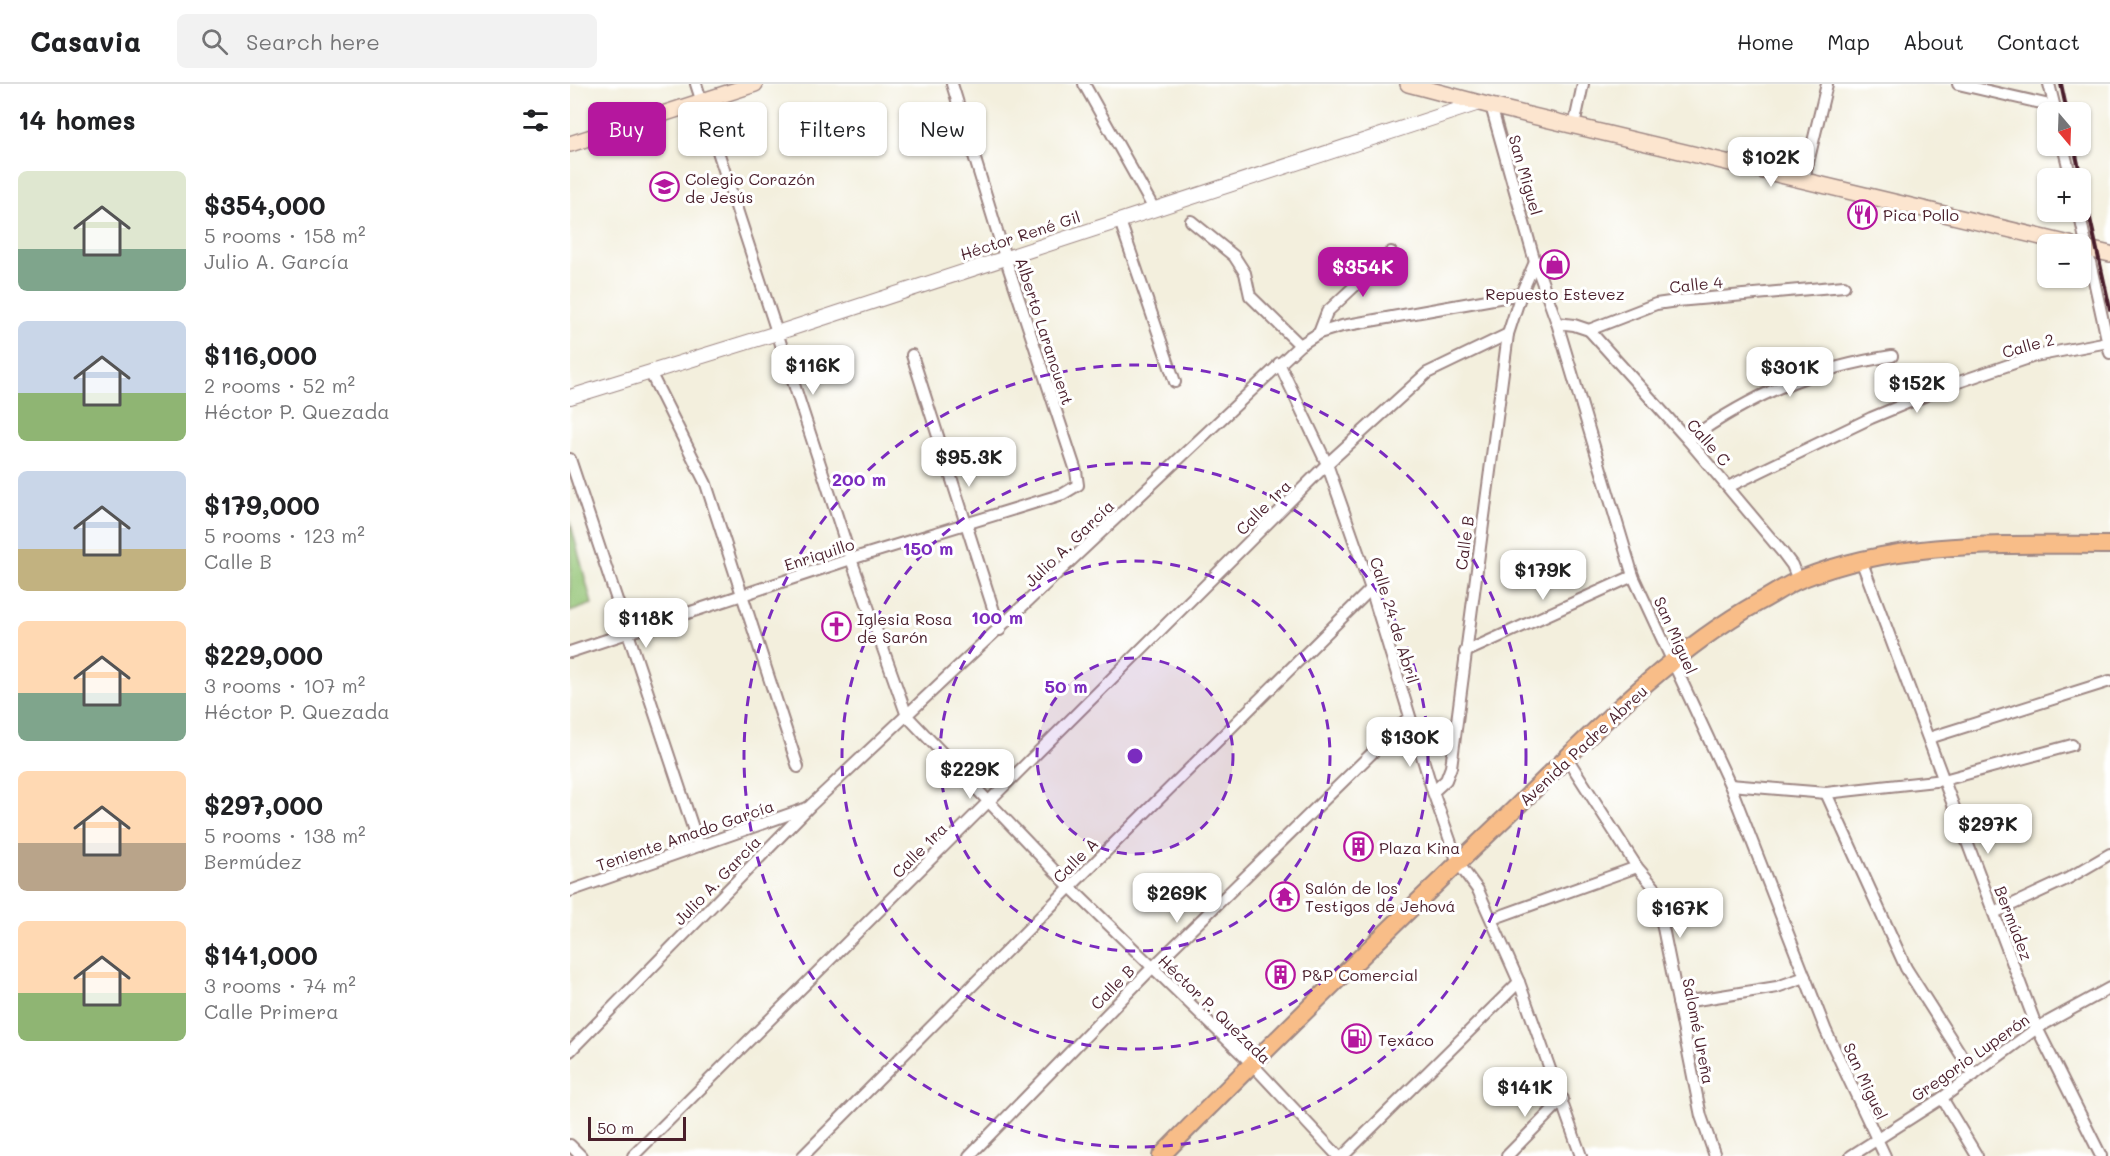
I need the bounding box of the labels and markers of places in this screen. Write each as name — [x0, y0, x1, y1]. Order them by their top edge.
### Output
pin: $102K — [1729, 137, 1813, 188]
place label: Colegio Corazón de Jesús — [685, 168, 815, 207]
school or university icon: Colegio Corazón de Jesús — [648, 171, 680, 203]
restaurant icon: Pica Pollo — [1846, 198, 1878, 230]
place label: Pica Pollo — [1883, 204, 1959, 225]
pin: $354K — [1321, 247, 1405, 298]
shop icon: Repuesto Estevez — [1539, 249, 1571, 281]
place label: Repuesto Estevez — [1485, 283, 1625, 304]
pin: $116K — [771, 345, 855, 396]
pin: $301K — [1748, 347, 1832, 398]
pin: $152K — [1875, 363, 1959, 414]
pin: $95.3K — [920, 437, 1018, 488]
pin: $179K — [1501, 550, 1585, 601]
pin: $118K — [604, 598, 688, 649]
place label: Iglesia Rosa de Sarón — [857, 608, 952, 647]
church icon: Iglesia Rosa de Sarón — [820, 611, 852, 643]
pin: $130K — [1368, 717, 1452, 768]
centre of rings — [1125, 746, 1145, 766]
pin: $229K — [928, 749, 1012, 800]
pin: $297K — [1946, 804, 2030, 855]
building icon: Plaza Kina — [1342, 831, 1374, 863]
place label: Plaza Kina — [1379, 837, 1460, 858]
pin: $269K — [1135, 873, 1219, 924]
place label: Salón de los Testigos de Jehová — [1305, 877, 1455, 916]
temple icon: Salón de los Testigos de Jehová — [1268, 880, 1300, 912]
pin: $167K — [1638, 888, 1722, 939]
building icon: P&P Comercial — [1265, 958, 1297, 990]
place label: P&P Comercial — [1302, 964, 1418, 985]
fuel station icon: Texaco — [1341, 1023, 1373, 1055]
place label: Texaco — [1378, 1029, 1434, 1050]
pin: $141K — [1483, 1067, 1567, 1118]

